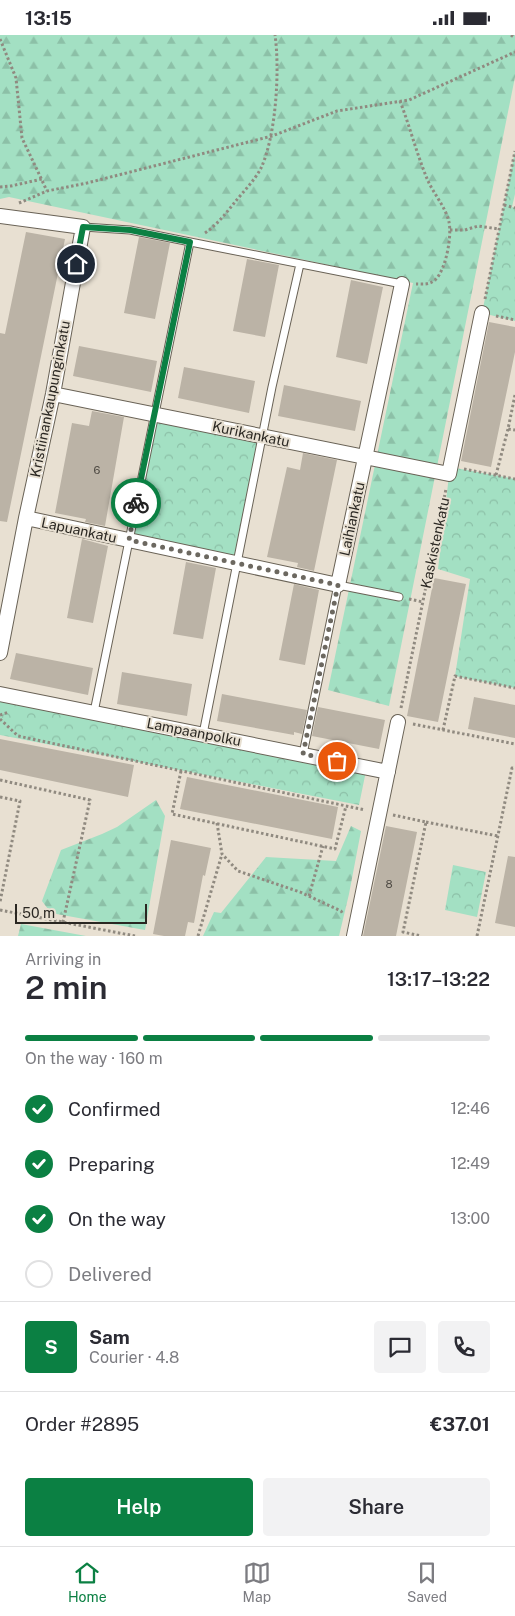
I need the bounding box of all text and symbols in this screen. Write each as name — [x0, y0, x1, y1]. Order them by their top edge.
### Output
text: 13:15 — [25, 7, 72, 29]
pin — [55, 243, 97, 285]
icon: home — [62, 250, 90, 278]
street label: Kristiinankaupunginkatu — [27, 319, 73, 479]
street label: Kurikankatu — [211, 418, 291, 450]
house number: 6 — [94, 464, 101, 476]
courier — [111, 478, 161, 528]
street label: Laihiankatu — [336, 481, 368, 557]
icon: bike — [122, 489, 150, 517]
street label: Kaskistenkatu — [418, 496, 452, 590]
street label: Lapuankatu — [40, 514, 118, 546]
street label: Lampaanpolku — [145, 715, 243, 749]
pin — [316, 740, 358, 782]
icon: bag — [323, 747, 351, 775]
house number: 8 — [385, 878, 393, 890]
scale bar — [15, 901, 148, 924]
text: 50 m — [22, 905, 55, 921]
text: Arriving in — [25, 950, 101, 969]
text: 13:17–13:22 — [387, 968, 490, 990]
text: 2 min — [25, 969, 108, 1006]
text: On the way · 160 m — [25, 1049, 163, 1068]
icon: check — [25, 1095, 53, 1123]
text: Confirmed — [68, 1098, 161, 1120]
text: 12:46 — [450, 1099, 490, 1118]
icon: check — [25, 1150, 53, 1178]
text: Preparing — [68, 1153, 155, 1175]
text: 12:49 — [450, 1154, 490, 1173]
icon: check — [25, 1205, 53, 1233]
text: On the way — [68, 1208, 166, 1230]
text: 13:00 — [450, 1209, 490, 1228]
text: Delivered — [68, 1263, 152, 1285]
button: chat — [374, 1321, 426, 1373]
button: phone — [438, 1321, 490, 1373]
text: Sam — [89, 1326, 130, 1348]
text: S — [44, 1336, 58, 1358]
text: Courier · 4.8 — [89, 1348, 179, 1367]
text: Order #2895 — [25, 1413, 139, 1435]
text: €37.01 — [430, 1413, 490, 1435]
button: Help — [25, 1478, 253, 1536]
button: Share — [263, 1478, 490, 1536]
tab: Home — [68, 1559, 107, 1605]
tab: Map — [243, 1559, 271, 1605]
tab: Saved — [407, 1559, 447, 1605]

